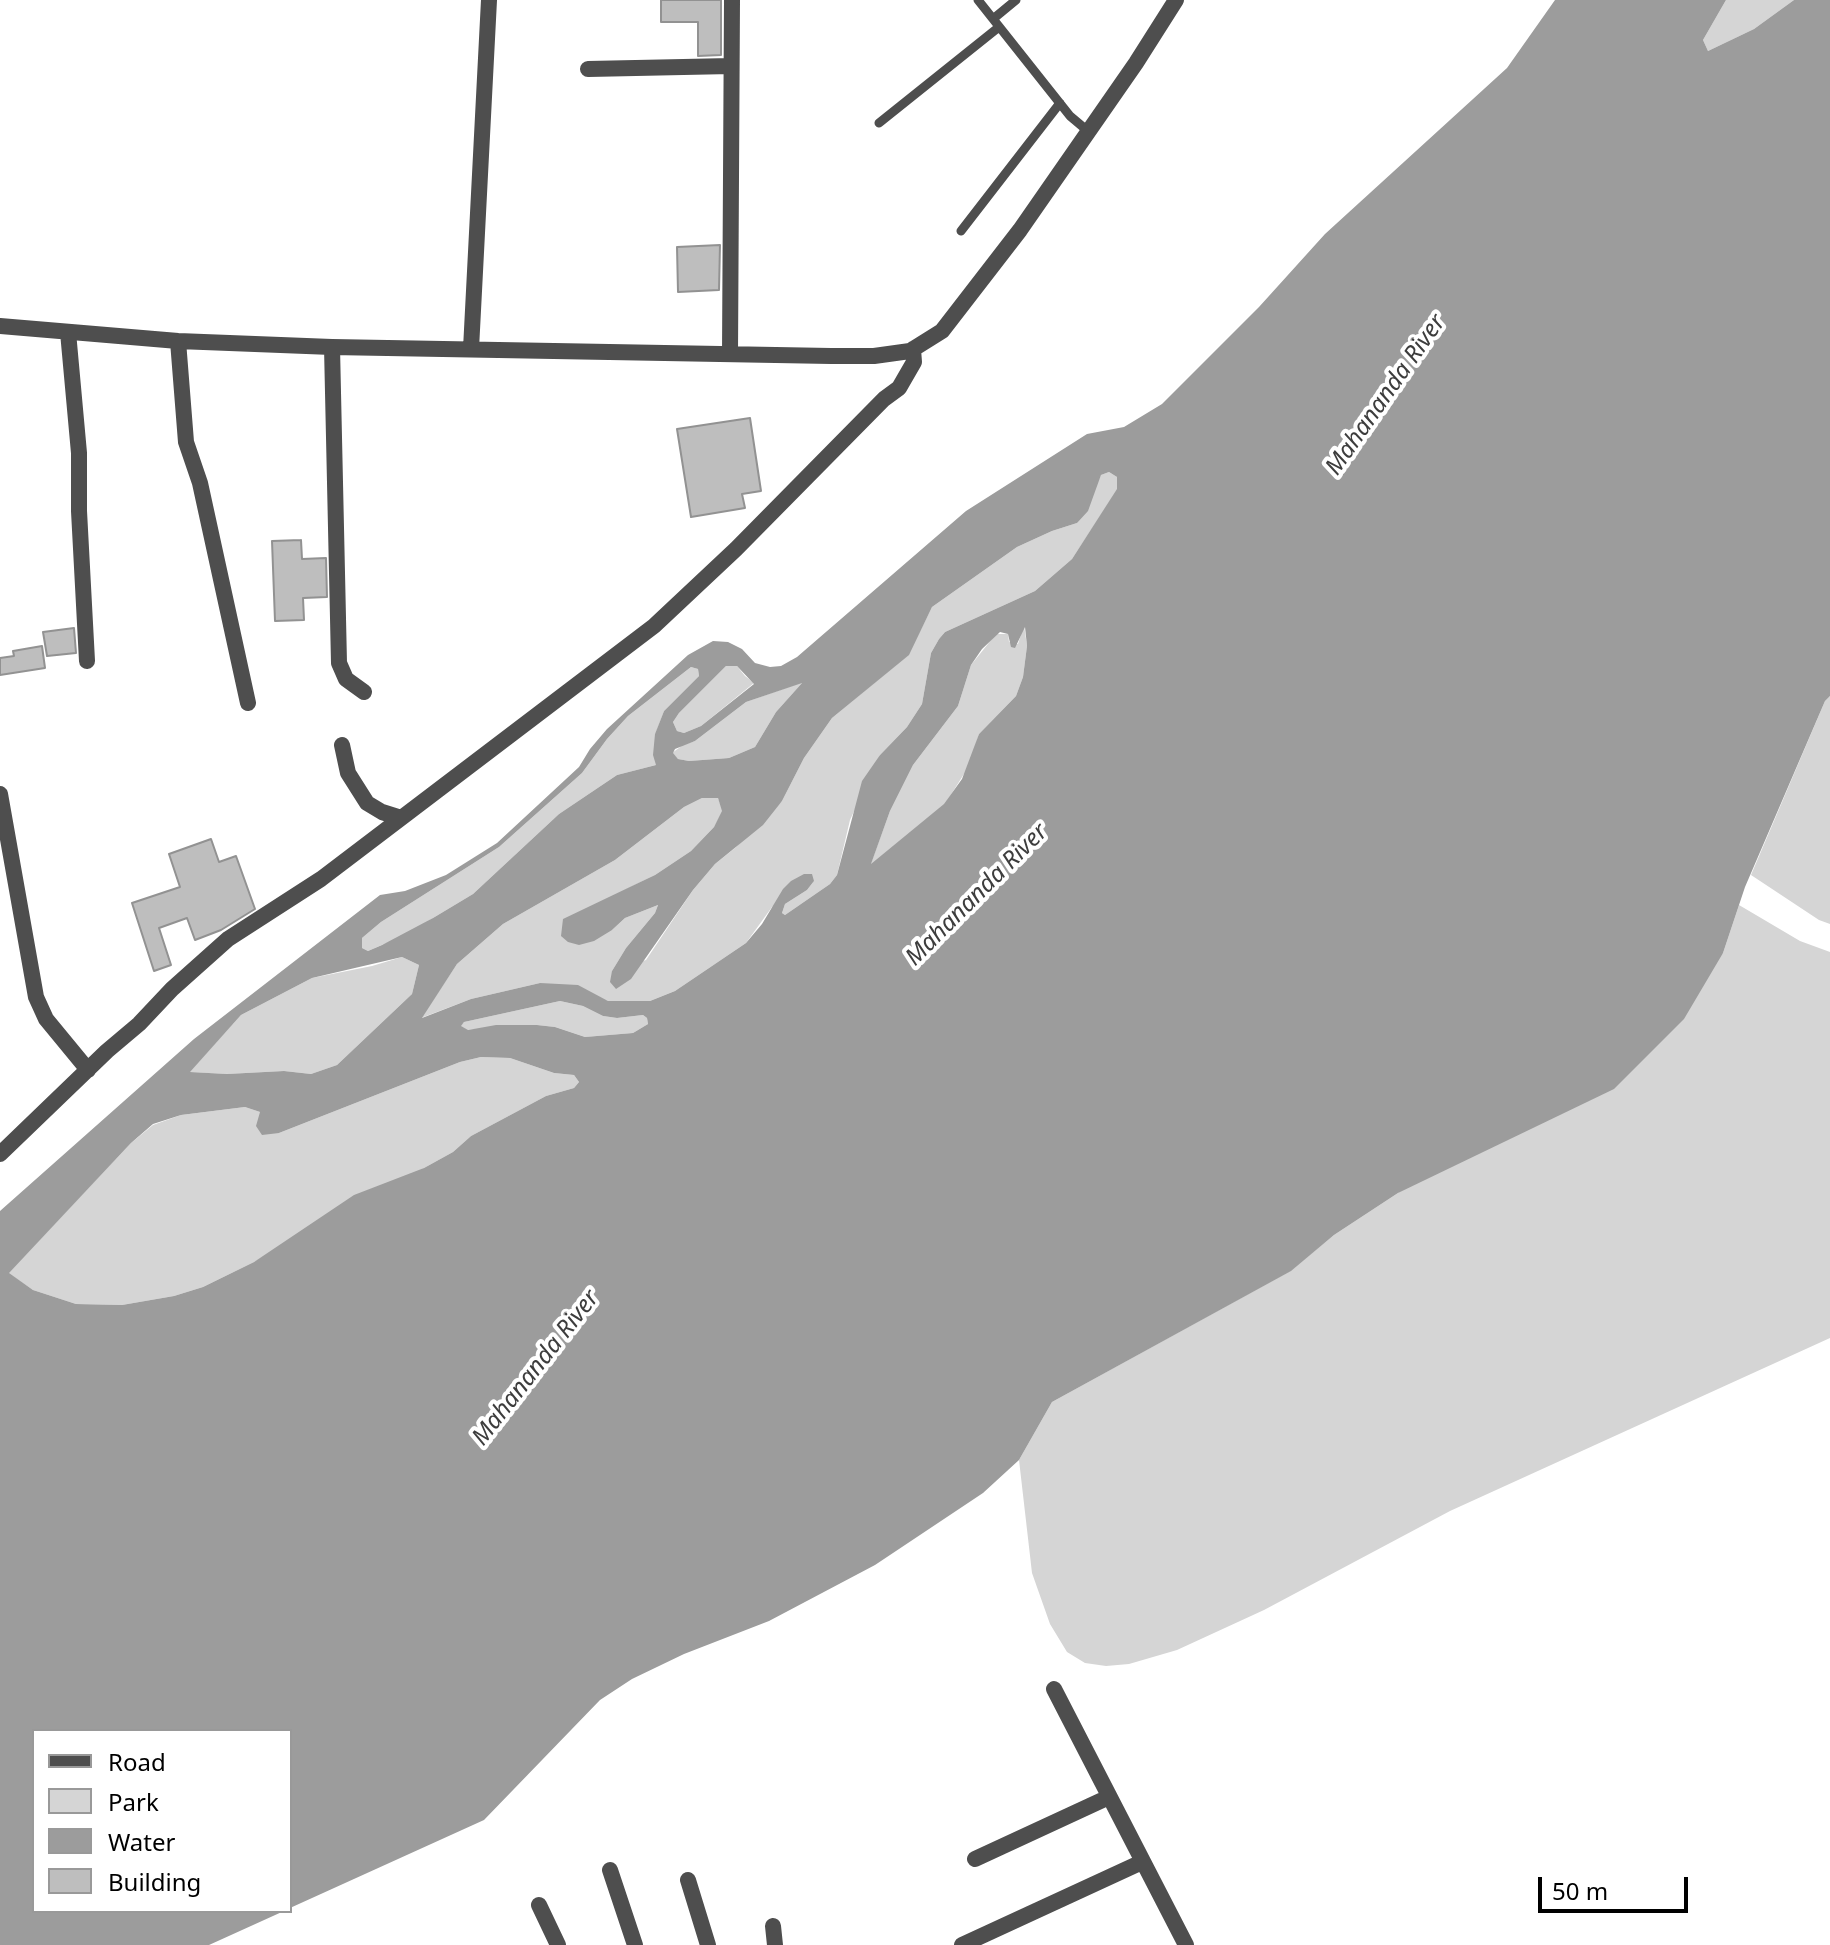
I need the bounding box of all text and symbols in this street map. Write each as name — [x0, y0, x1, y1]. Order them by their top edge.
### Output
water label: Mahananda River — [1320, 309, 1452, 481]
water label: Mahananda River — [900, 818, 1054, 972]
water label: Mahananda River — [466, 1285, 606, 1451]
legend — [32, 1729, 292, 1913]
text: Road — [108, 1745, 166, 1778]
text: Park — [108, 1785, 159, 1818]
text: Water — [108, 1825, 175, 1858]
scale bar — [1542, 1861, 1692, 1911]
text: Building — [108, 1865, 201, 1898]
text: 50 m — [1552, 1874, 1608, 1907]

